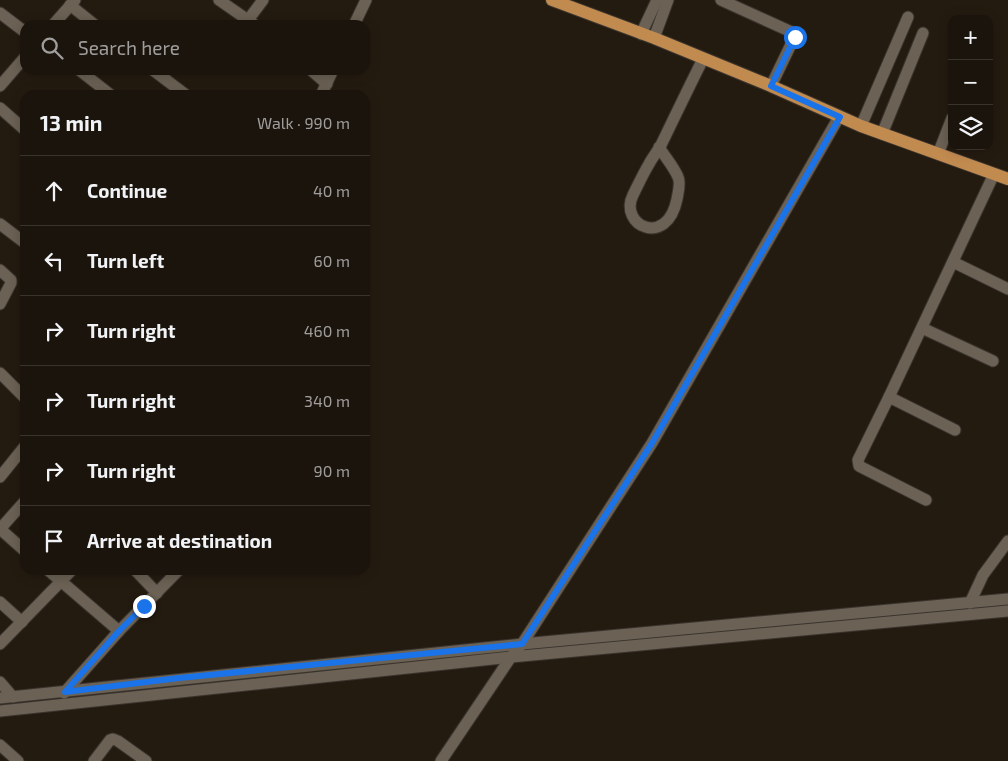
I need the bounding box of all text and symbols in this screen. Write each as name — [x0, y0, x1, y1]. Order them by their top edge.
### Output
map controls — [948, 15, 993, 150]
button: + — [948, 15, 993, 60]
search box — [20, 20, 370, 75]
route start — [784, 26, 807, 49]
icon: search — [38, 34, 66, 62]
text: Search here — [78, 36, 180, 59]
button: − — [948, 60, 993, 105]
button: layers — [948, 105, 993, 150]
text: 13 min — [40, 110, 102, 135]
text: Walk · 990 m — [257, 113, 350, 132]
icon: ahead — [40, 177, 68, 205]
text: Continue — [87, 179, 167, 202]
text: 40 m — [313, 181, 350, 200]
icon: left — [40, 247, 68, 275]
text: Turn left — [87, 249, 164, 272]
text: 60 m — [314, 251, 350, 270]
icon: right — [40, 317, 68, 345]
text: Turn right — [87, 319, 175, 342]
text: 460 m — [304, 321, 350, 340]
icon: right — [40, 387, 68, 415]
text: Turn right — [87, 389, 175, 412]
text: 340 m — [304, 391, 350, 410]
icon: right — [40, 457, 68, 485]
text: Turn right — [87, 459, 175, 482]
text: 90 m — [314, 461, 350, 480]
icon: arrive — [40, 527, 68, 555]
text: Arrive at destination — [87, 529, 272, 552]
route end — [133, 595, 156, 618]

